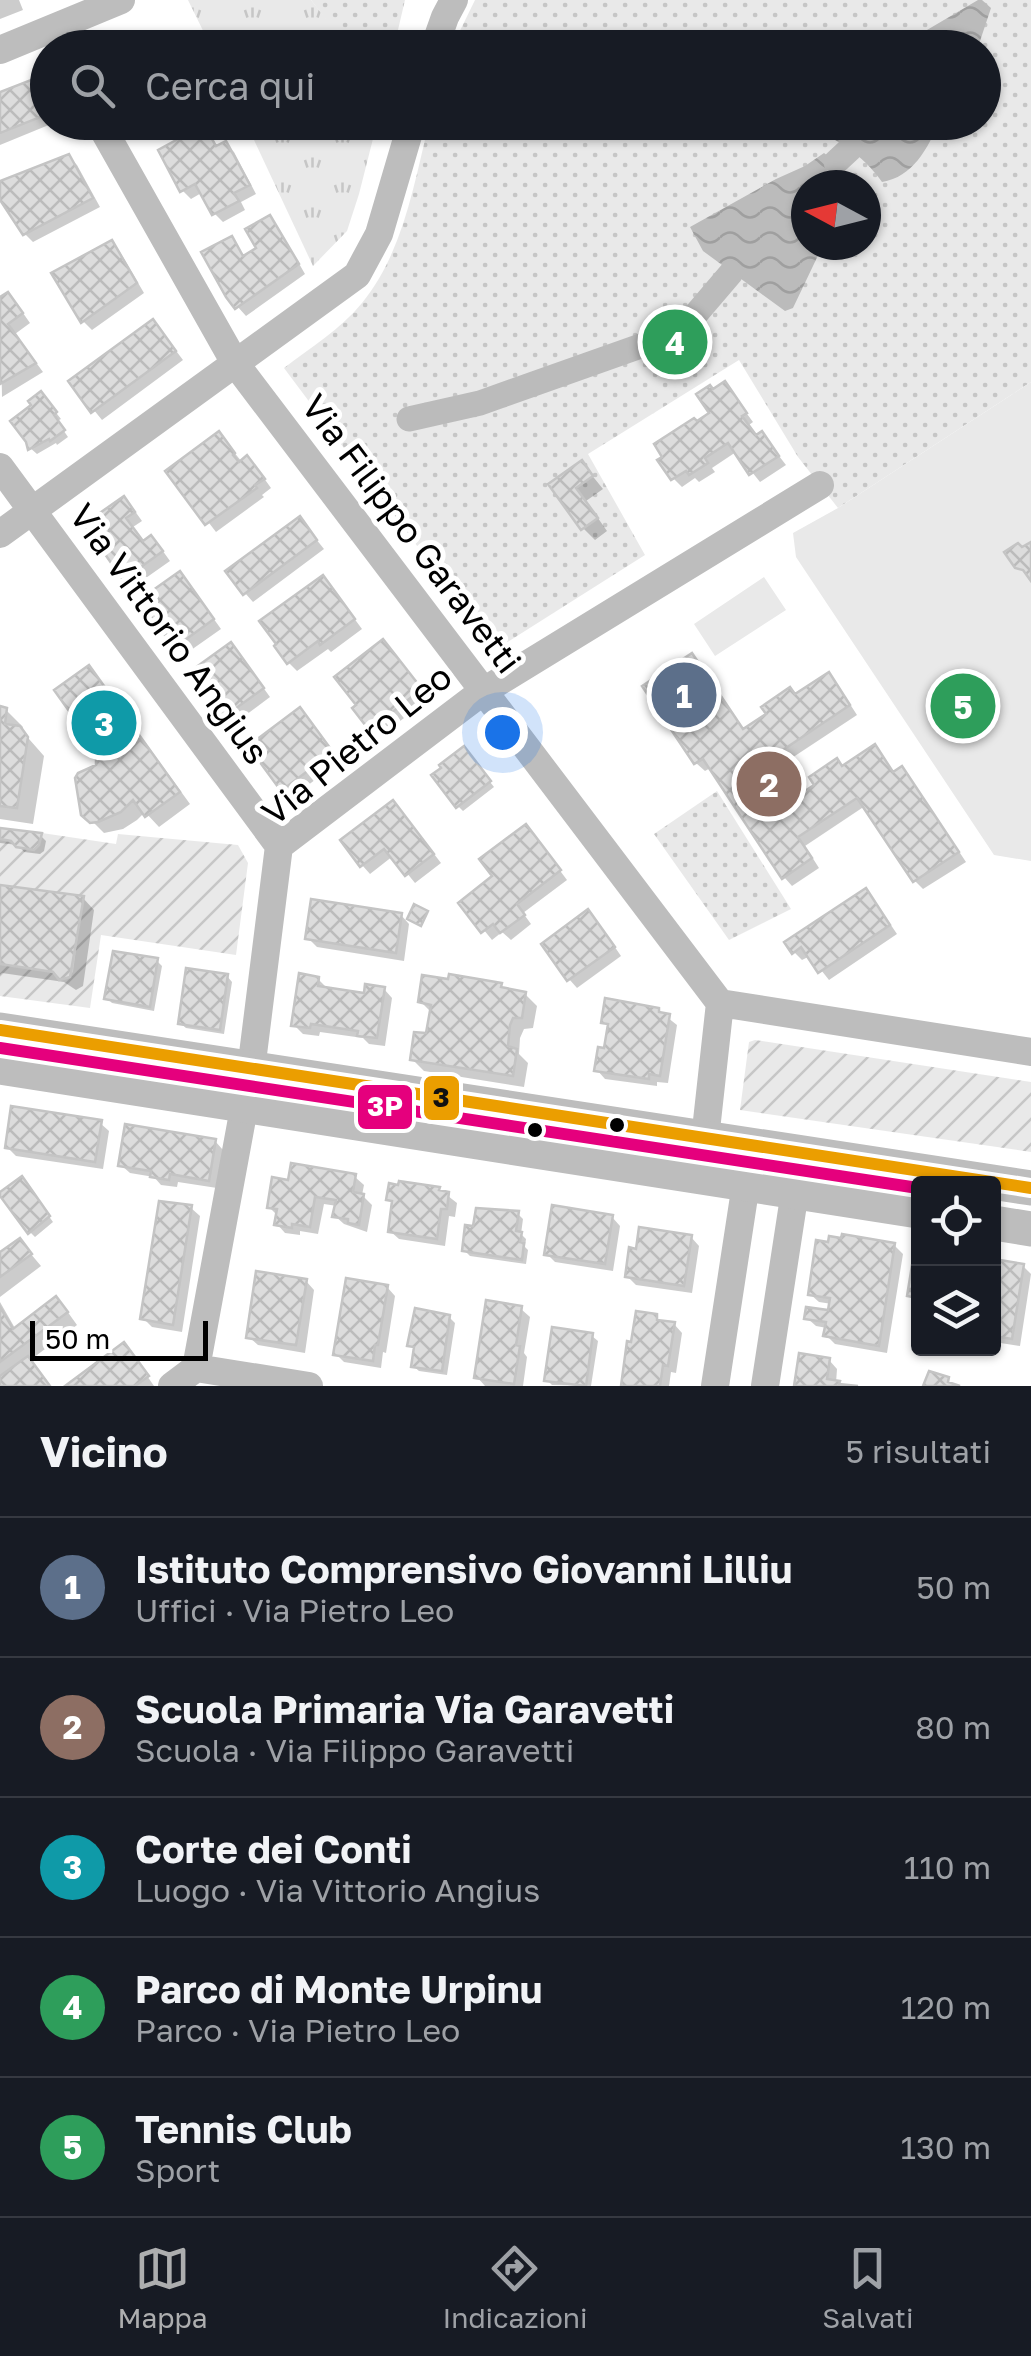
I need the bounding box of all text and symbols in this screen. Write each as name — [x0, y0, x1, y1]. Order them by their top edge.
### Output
search box — [30, 30, 1001, 140]
icon: search — [65, 58, 120, 113]
text: Cerca qui — [145, 63, 316, 108]
north arrow — [791, 170, 881, 260]
pin: 4 — [642, 304, 708, 380]
street label: Via Filippo Garavetti — [293, 386, 530, 681]
street label: Via Vittorio Angius — [61, 495, 278, 772]
street label: Via Pietro Leo — [253, 655, 460, 834]
pin: 1 — [652, 658, 716, 732]
pin: 5 — [930, 668, 996, 744]
pin: 3 — [72, 686, 136, 760]
your location — [477, 707, 528, 758]
pin: 2 — [736, 746, 802, 822]
line badge: 3 — [422, 1074, 461, 1122]
text: 3 — [432, 1080, 450, 1113]
line badge: 3P — [356, 1083, 414, 1131]
text: 3P — [367, 1089, 403, 1122]
unlabelled marker — [607, 1115, 627, 1135]
unlabelled marker — [525, 1120, 545, 1140]
map controls — [911, 1176, 1001, 1356]
button: locate — [911, 1176, 1001, 1266]
button: layers — [911, 1266, 1001, 1356]
scale bar — [30, 1316, 208, 1360]
text: 50 m — [45, 1322, 110, 1355]
text: Vicino — [40, 1426, 168, 1476]
text: 5 risultati — [846, 1432, 991, 1470]
text: Istituto Comprensivo Giovanni Lilliu — [135, 1546, 792, 1591]
text: 1 — [64, 1568, 81, 1606]
text: 50 m — [916, 1568, 991, 1606]
text: Uffici · Via Pietro Leo — [135, 1591, 454, 1629]
text: Scuola Primaria Via Garavetti — [135, 1686, 674, 1731]
text: 2 — [63, 1708, 82, 1746]
text: 80 m — [915, 1708, 991, 1746]
text: Scuola · Via Filippo Garavetti — [135, 1731, 574, 1769]
text: Corte dei Conti — [135, 1826, 412, 1871]
text: 3 — [63, 1848, 82, 1886]
text: 110 m — [904, 1848, 991, 1886]
text: Luogo · Via Vittorio Angius — [135, 1871, 540, 1909]
text: Parco di Monte Urpinu — [135, 1966, 542, 2011]
text: 4 — [62, 1988, 83, 2026]
text: 120 m — [901, 1988, 991, 2026]
text: Parco · Via Pietro Leo — [135, 2011, 460, 2049]
text: Tennis Club — [135, 2106, 352, 2151]
text: 5 — [63, 2128, 82, 2166]
text: 130 m — [901, 2128, 991, 2166]
text: Sport — [135, 2151, 220, 2189]
tab: Mappa — [117, 2241, 208, 2334]
tab: Indicazioni — [442, 2241, 588, 2334]
tab: Salvati — [822, 2241, 914, 2334]

